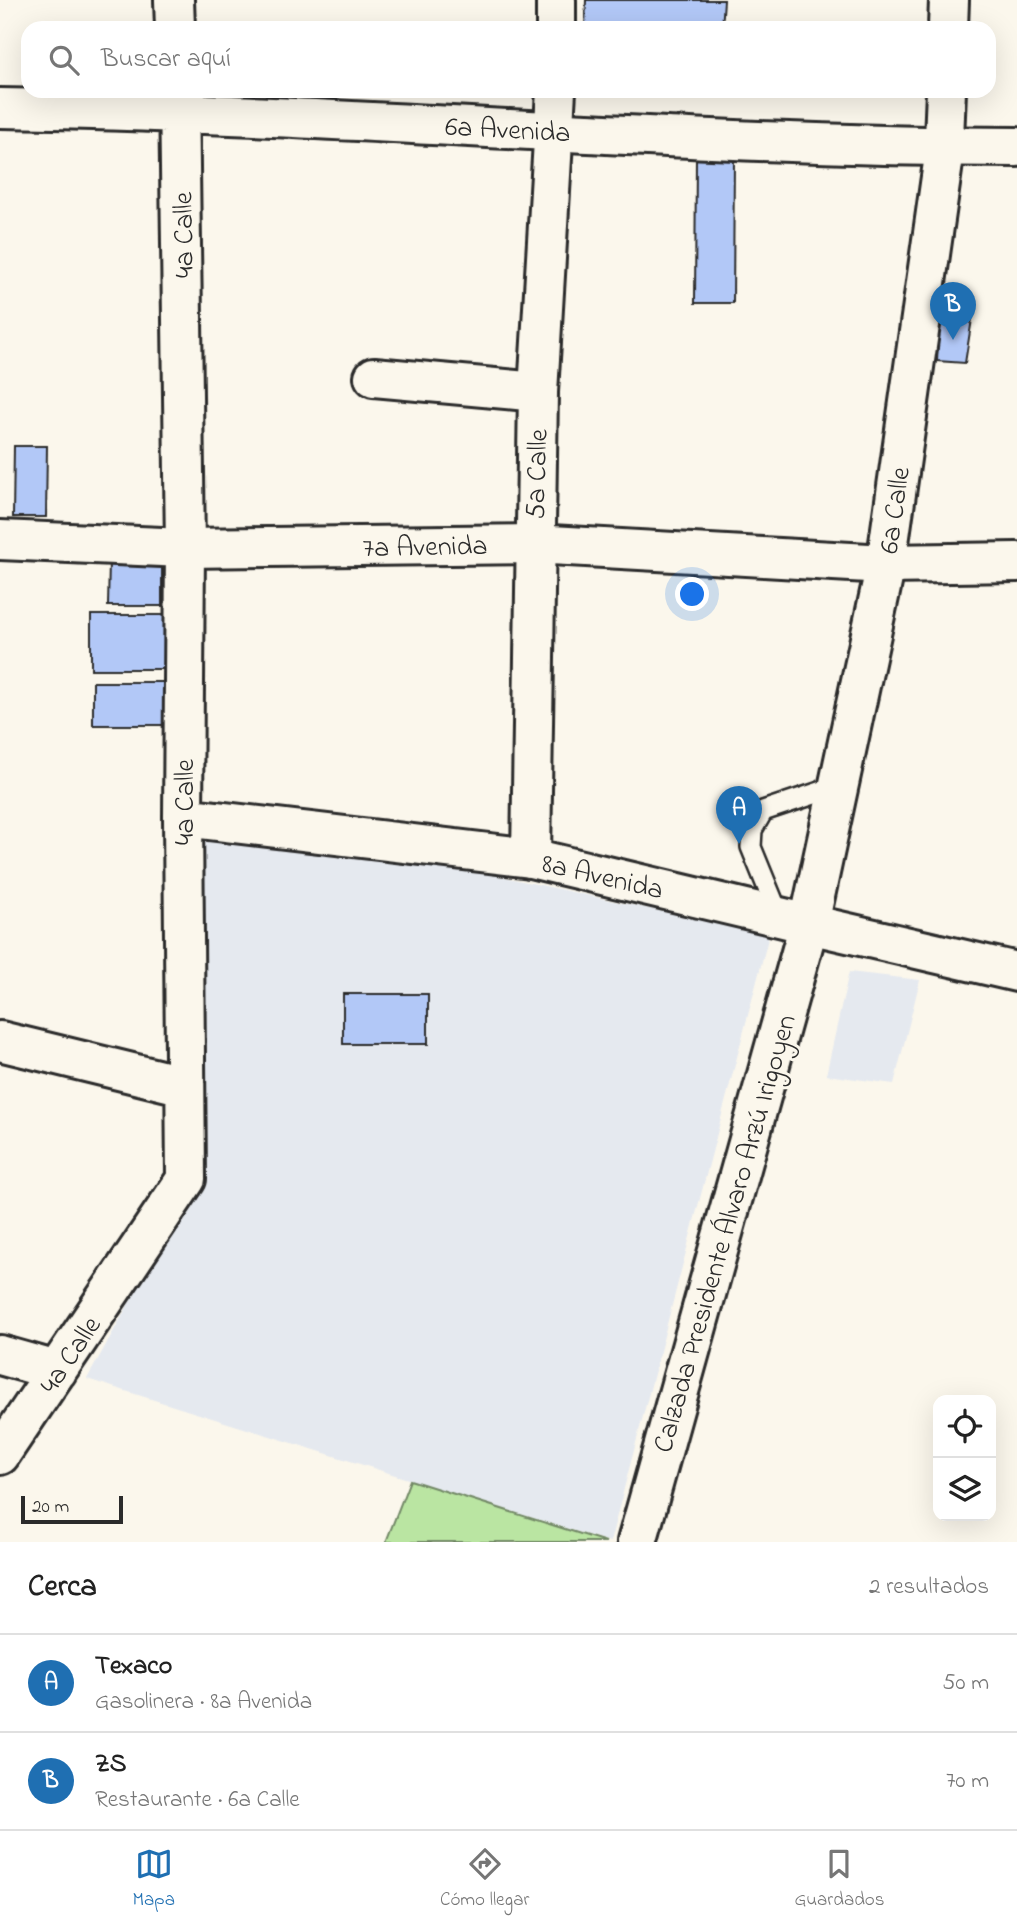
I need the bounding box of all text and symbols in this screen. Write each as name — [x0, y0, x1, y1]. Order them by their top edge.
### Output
search box — [21, 21, 996, 98]
icon: search — [45, 41, 83, 79]
text: Buscar aquí — [101, 41, 231, 79]
street label: 6a Avenida — [444, 108, 572, 155]
street label: 4a Calle — [164, 191, 207, 278]
pin: B — [930, 282, 976, 340]
street label: 5a Calle — [516, 428, 561, 520]
street label: 6a Calle — [870, 464, 923, 556]
street label: 7a Avenida — [362, 527, 488, 570]
your location — [675, 577, 709, 611]
street label: 4a Calle — [166, 758, 207, 845]
pin: A — [716, 786, 762, 844]
street label: 8a Avenida — [537, 845, 667, 912]
street label: Calzada Presidente Álvaro Arzú Irigoyen — [644, 1010, 809, 1458]
street label: 4a Calle — [31, 1308, 113, 1403]
map controls — [933, 1395, 996, 1521]
button: locate — [933, 1395, 996, 1458]
button: layers — [933, 1458, 996, 1521]
scale bar — [21, 1493, 122, 1525]
text: 20 m — [32, 1494, 69, 1521]
text: Cerca — [28, 1566, 97, 1610]
text: 2 resultados — [869, 1571, 989, 1604]
text: Texaco — [95, 1648, 172, 1686]
text: A — [44, 1667, 58, 1700]
text: 50 m — [942, 1667, 989, 1700]
text: Gasolinera · 8a Avenida — [95, 1686, 312, 1719]
text: ZS — [95, 1746, 126, 1784]
text: B — [43, 1765, 59, 1798]
text: 70 m — [946, 1765, 989, 1798]
text: Restaurante · 6a Calle — [95, 1784, 300, 1817]
tab: Mapa — [133, 1845, 175, 1914]
tab: Cómo llegar — [440, 1845, 529, 1914]
tab: Guardados — [794, 1845, 884, 1914]

